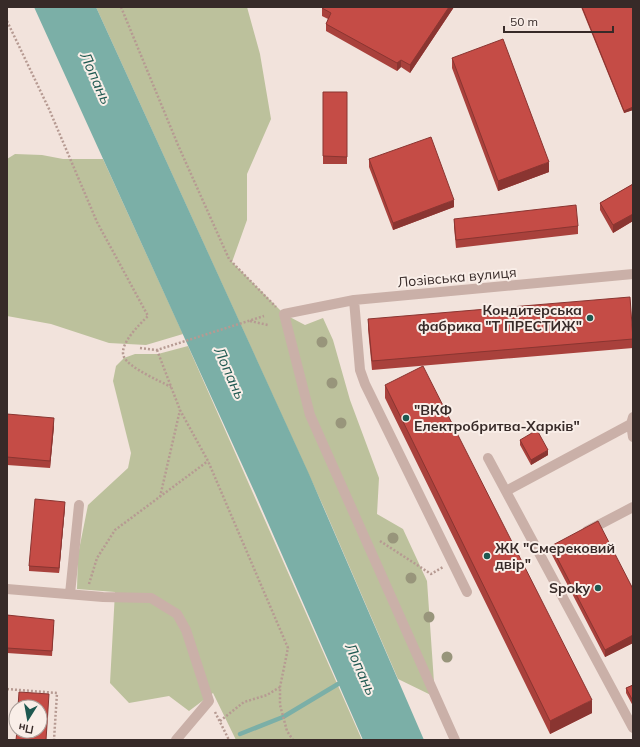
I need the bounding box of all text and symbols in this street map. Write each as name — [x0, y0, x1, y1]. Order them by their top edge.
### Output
scale bar — [504, 8, 613, 34]
text: 50 m — [510, 14, 538, 29]
water label: Лопань — [76, 48, 116, 107]
street label: Лозівська вулиця — [397, 263, 517, 291]
place label: Кондитерська фабрика "Т ПРЕСТИЖ" — [418, 301, 582, 335]
marker: Кондитерська фабрика "Т ПРЕСТИЖ" — [585, 313, 595, 323]
water label: Лопань — [210, 343, 250, 402]
place label: "ВКФ Електробритва-Харків" — [414, 401, 580, 435]
marker: "ВКФ Електробритва-Харків" — [401, 413, 411, 423]
place label: ЖК "Смерековий двір" — [495, 539, 615, 573]
marker: ЖК "Смерековий двір" — [482, 551, 492, 561]
place label: Spoky — [549, 579, 590, 597]
marker: Spoky — [593, 583, 603, 593]
water label: Лопань — [341, 639, 381, 698]
north arrow — [8, 699, 48, 739]
text: Пн — [17, 720, 35, 737]

